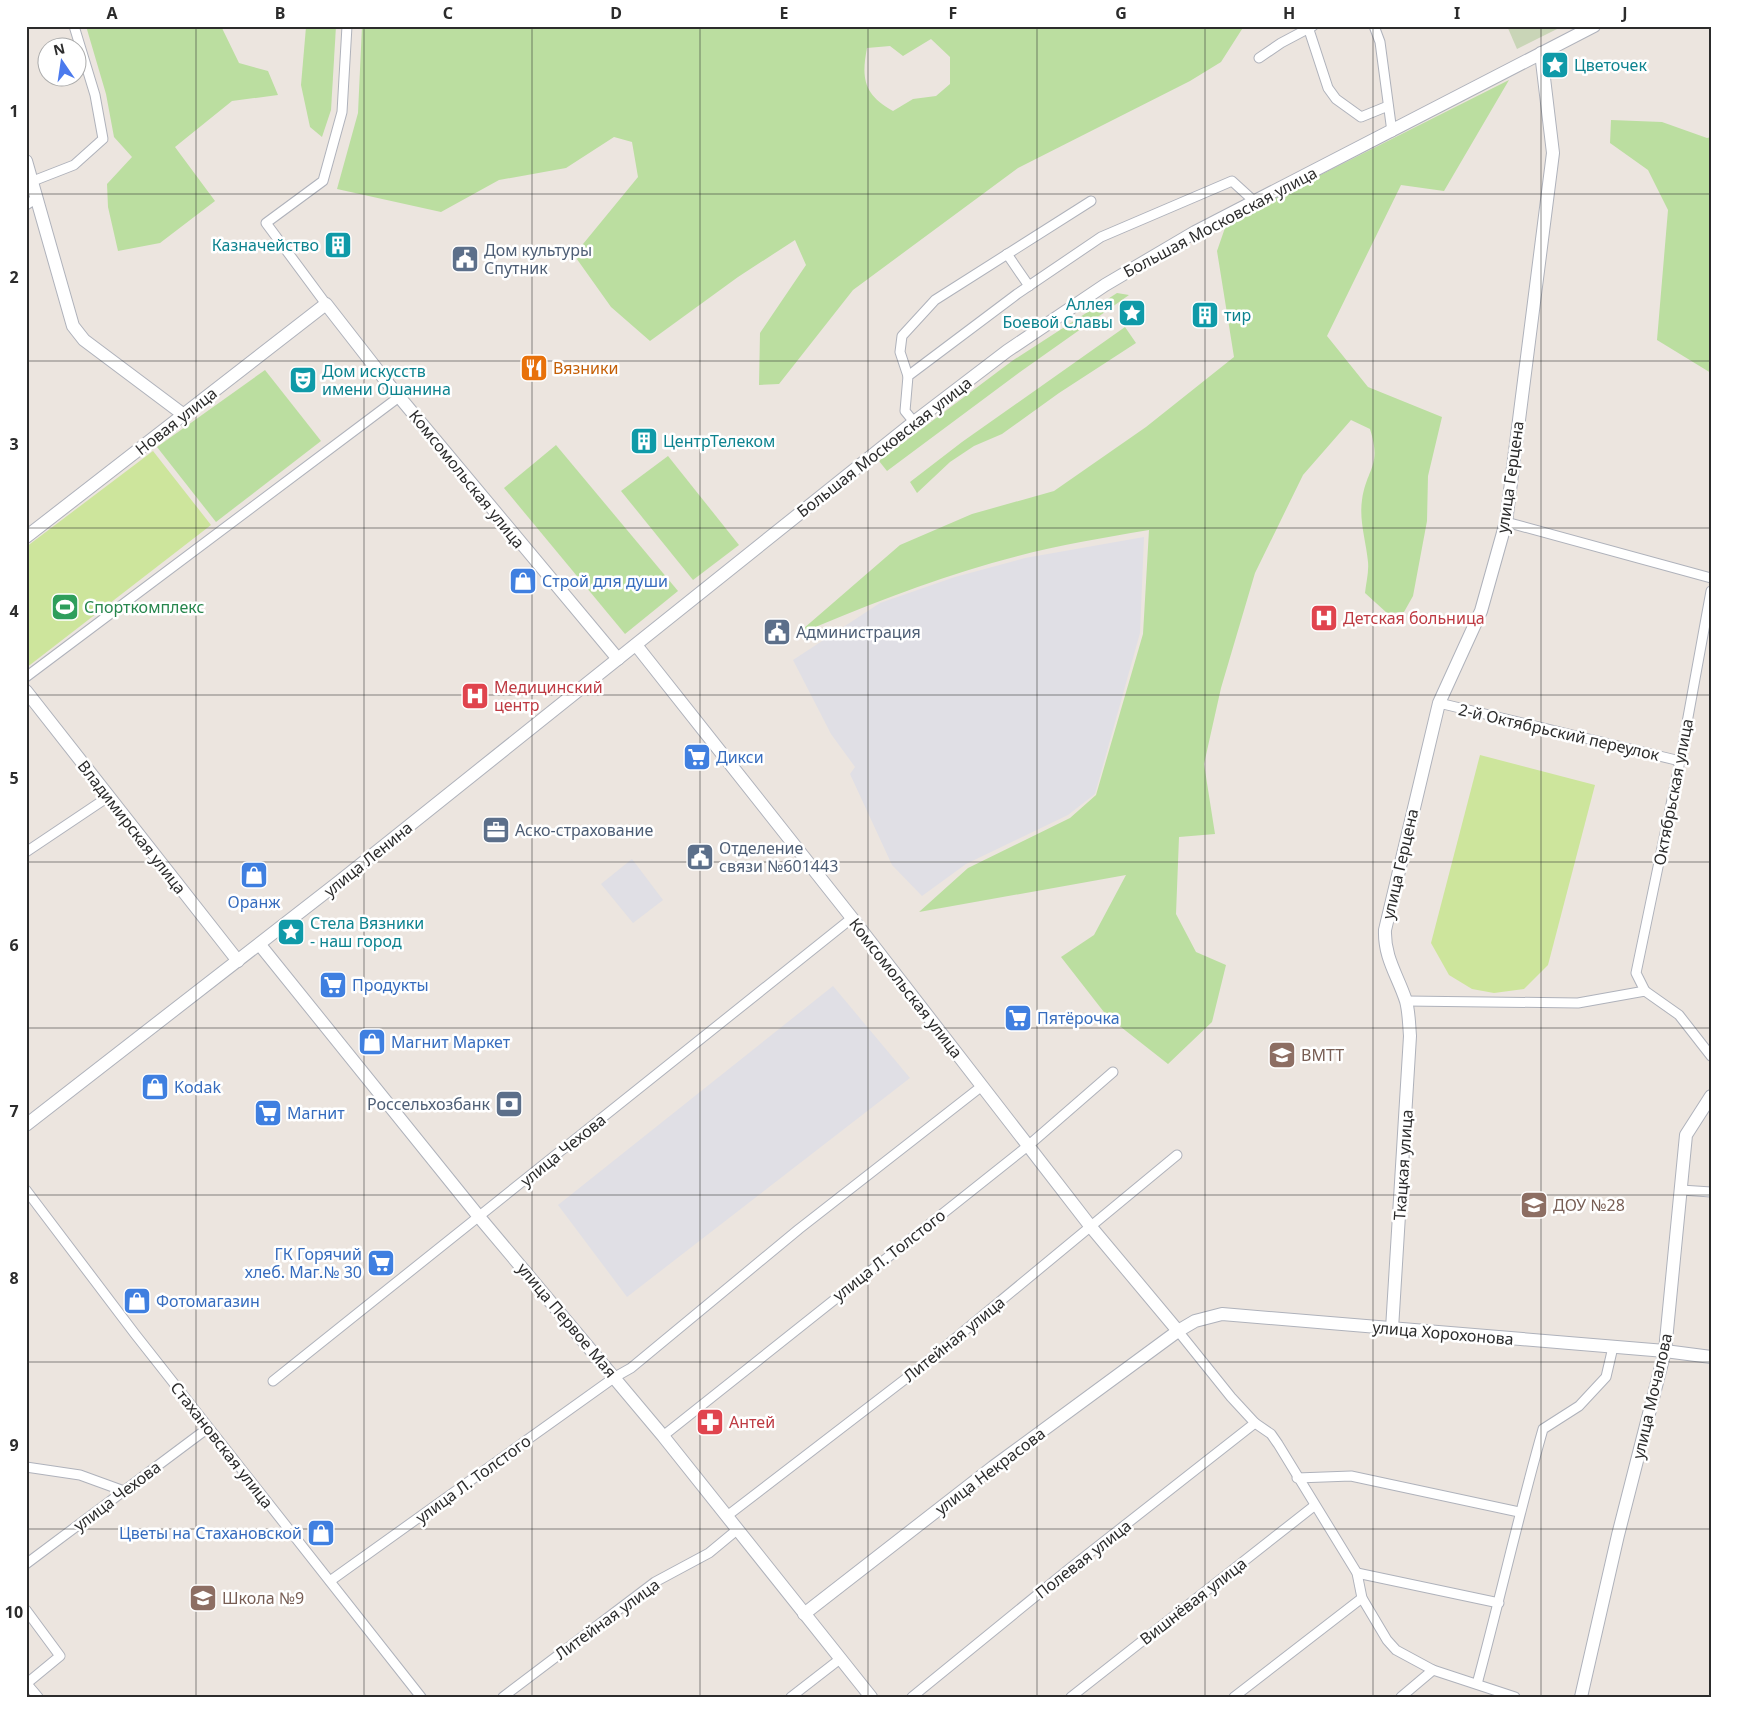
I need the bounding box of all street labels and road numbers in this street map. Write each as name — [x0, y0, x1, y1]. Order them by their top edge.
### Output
street label: Большая Московская улица — [1119, 162, 1321, 282]
street label: Большая Московская улица — [792, 372, 976, 522]
street label: Новая улица — [131, 382, 221, 460]
street label: Комсомольская улица — [404, 405, 530, 553]
street label: улица Герцена — [1491, 420, 1529, 534]
street label: 2-й Октябрьский переулок — [1456, 698, 1662, 766]
street label: Октябрьская улица — [1648, 717, 1698, 867]
street label: Владимирская улица — [73, 756, 191, 898]
street label: улица Герцена — [1377, 807, 1423, 921]
street label: улица Ленина — [319, 816, 417, 902]
street label: Комсомольская улица — [844, 913, 968, 1063]
street label: улица Чехова — [516, 1109, 610, 1191]
street label: Ткацкая улица — [1388, 1109, 1418, 1221]
street label: улица Л. Толстого — [828, 1204, 950, 1306]
street label: улица Первое Мая — [512, 1258, 622, 1382]
street label: Литейная улица — [899, 1291, 1009, 1387]
street label: улица Хорохонова — [1371, 1316, 1515, 1350]
street label: улица Мочалова — [1627, 1331, 1677, 1461]
street label: Стахановская улица — [166, 1377, 278, 1513]
street label: улица Некрасова — [930, 1422, 1050, 1520]
street label: улица Л. Толстого — [411, 1430, 535, 1528]
street label: улица Чехова — [69, 1456, 165, 1536]
street label: Полевая улица — [1030, 1515, 1136, 1603]
street label: Вишнёвая улица — [1135, 1552, 1251, 1650]
street label: Литейная улица — [550, 1573, 664, 1665]

